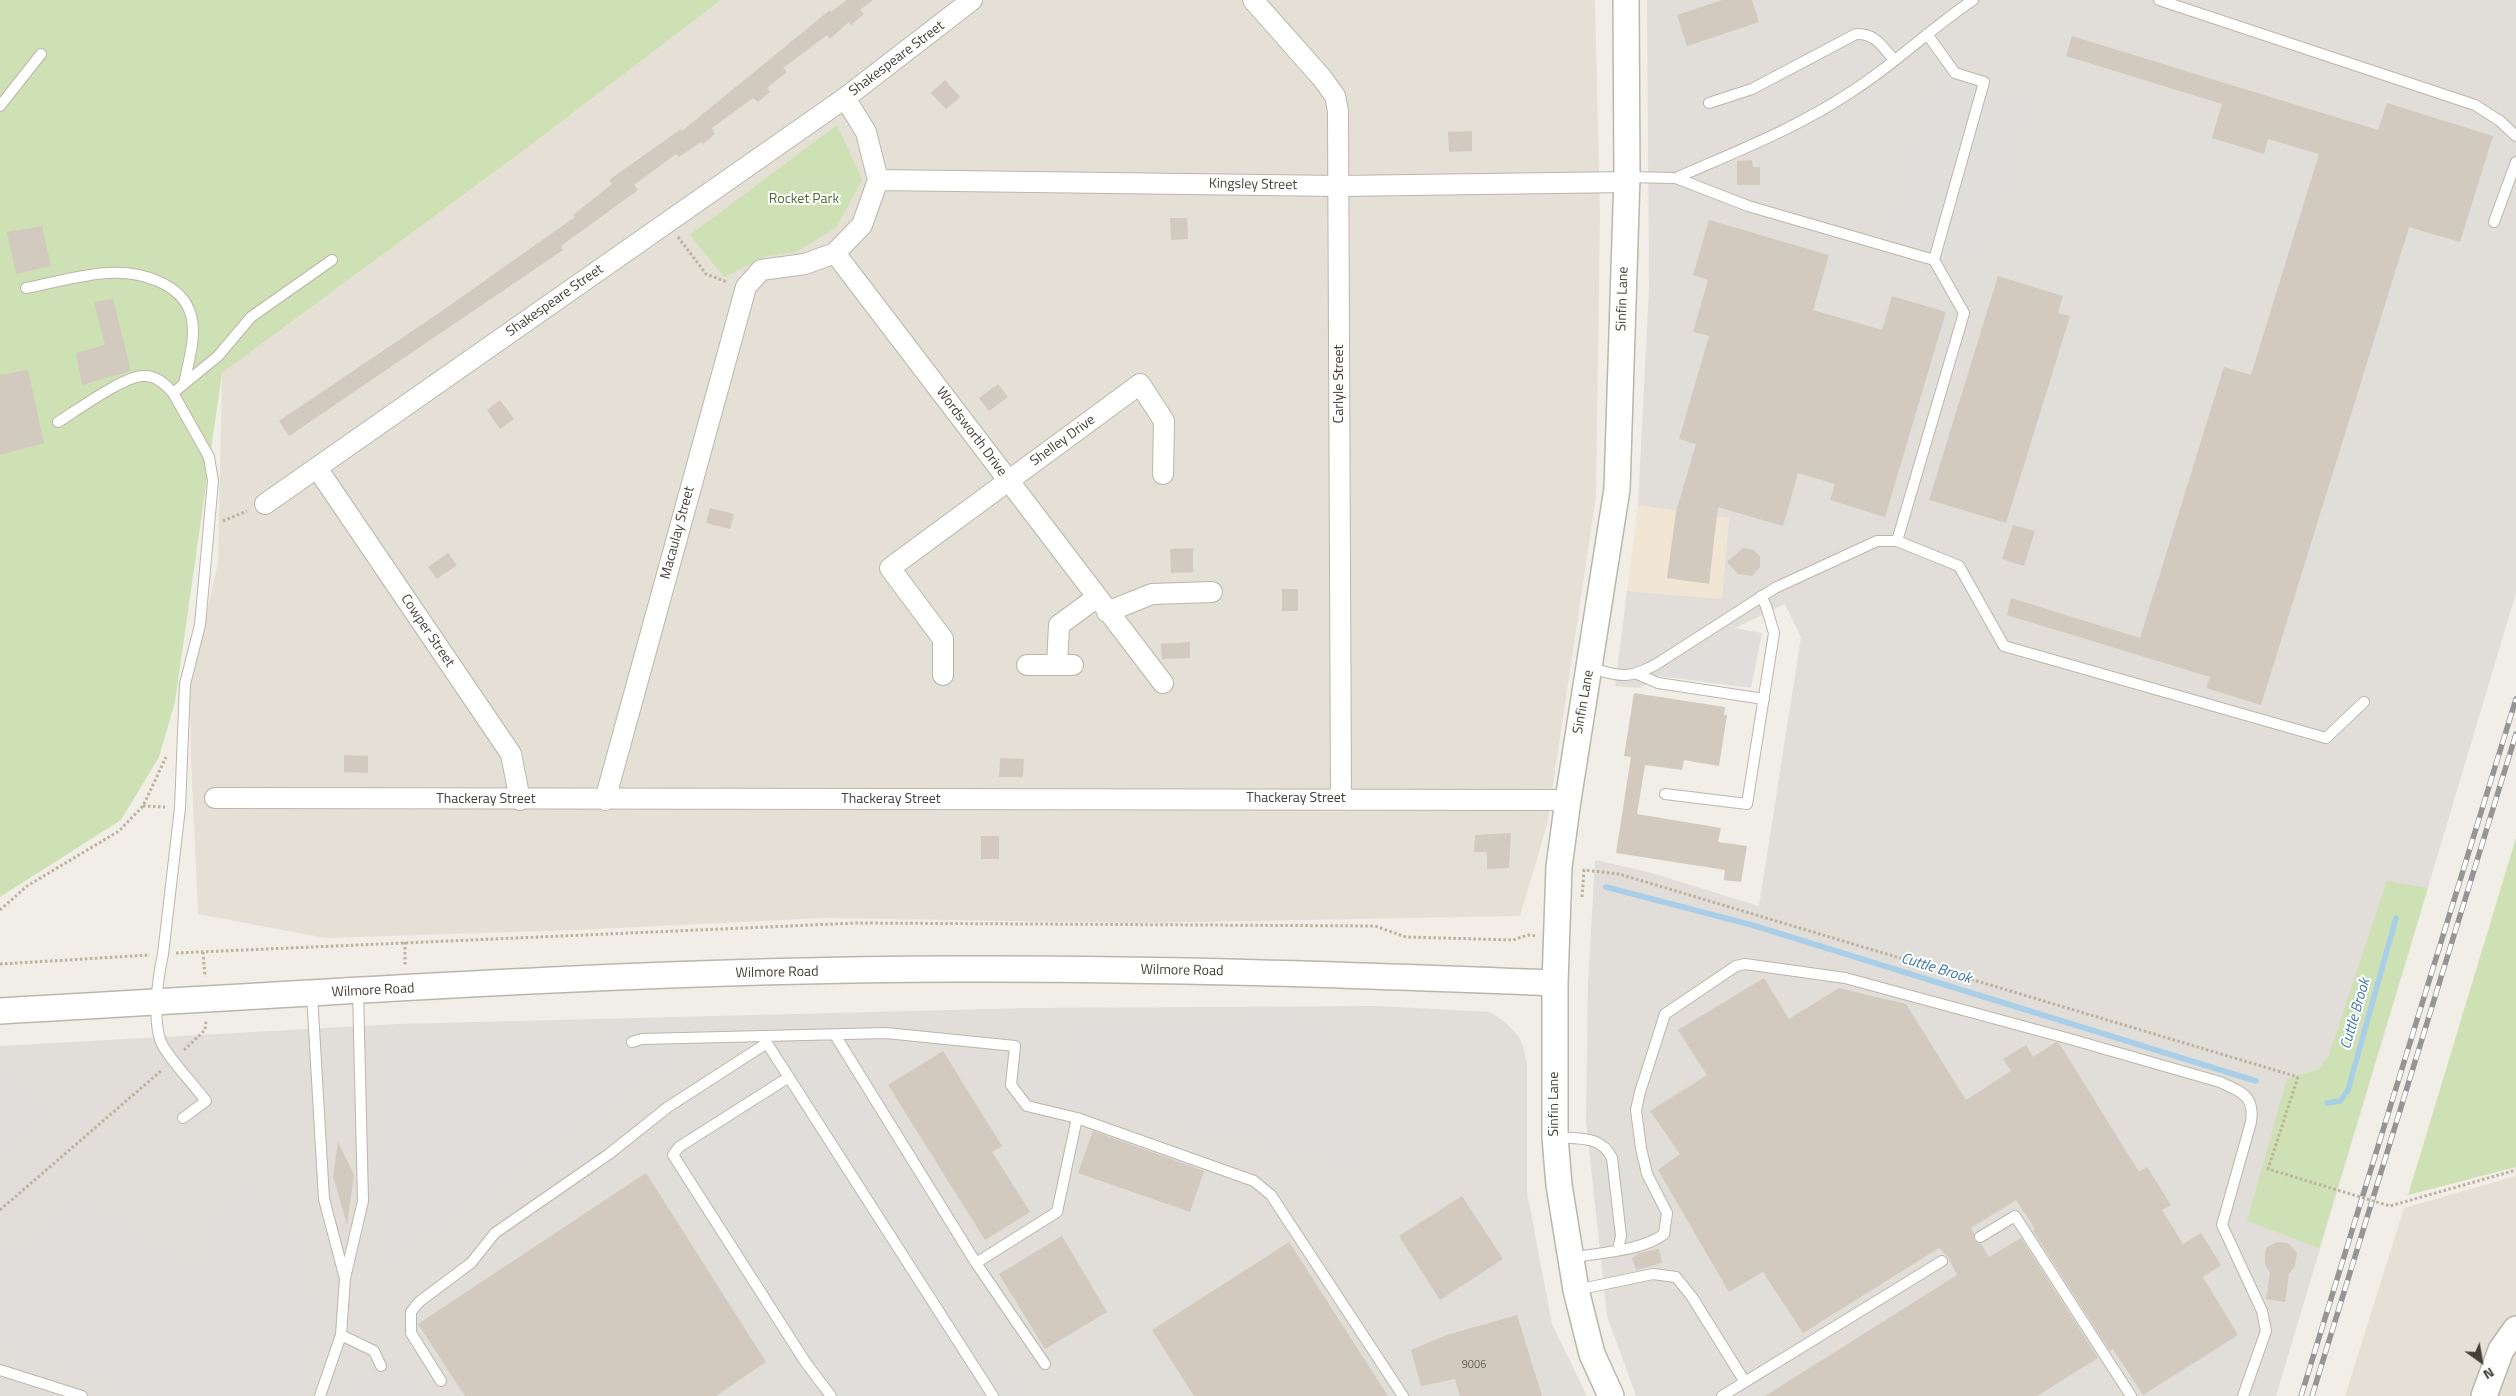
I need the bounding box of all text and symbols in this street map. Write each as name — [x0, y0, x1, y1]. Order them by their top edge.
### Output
street label: Shakespeare Street — [846, 18, 948, 100]
street label: Kingsley Street — [1209, 176, 1297, 194]
park label: Rocket Park — [769, 192, 839, 208]
street label: Shakespeare Street — [503, 261, 607, 341]
street label: Sinfin Lane — [1613, 266, 1633, 332]
street label: Carlyle Street — [1332, 345, 1348, 423]
street label: Wordsworth Drive — [932, 384, 1010, 480]
street label: Shelley Drive — [1027, 412, 1099, 470]
street label: Macaulay Street — [658, 485, 698, 581]
street label: Cowper Street — [397, 592, 457, 670]
street label: Sinfin Lane — [1570, 669, 1598, 735]
street label: Thackeray Street — [1246, 791, 1346, 807]
street label: Thackeray Street — [436, 792, 536, 808]
street label: Thackeray Street — [841, 792, 941, 808]
water label: Cuttle Brook — [1899, 950, 1973, 988]
street label: Wilmore Road — [1140, 962, 1224, 980]
street label: Wilmore Road — [735, 964, 819, 982]
water label: Cuttle Brook — [2337, 977, 2375, 1051]
street label: Wilmore Road — [331, 980, 415, 1002]
street label: Sinfin Lane — [1547, 1072, 1563, 1136]
north arrow — [2456, 1336, 2506, 1386]
house number: 9006 — [1462, 1358, 1486, 1372]
text: N — [2480, 1363, 2499, 1386]

